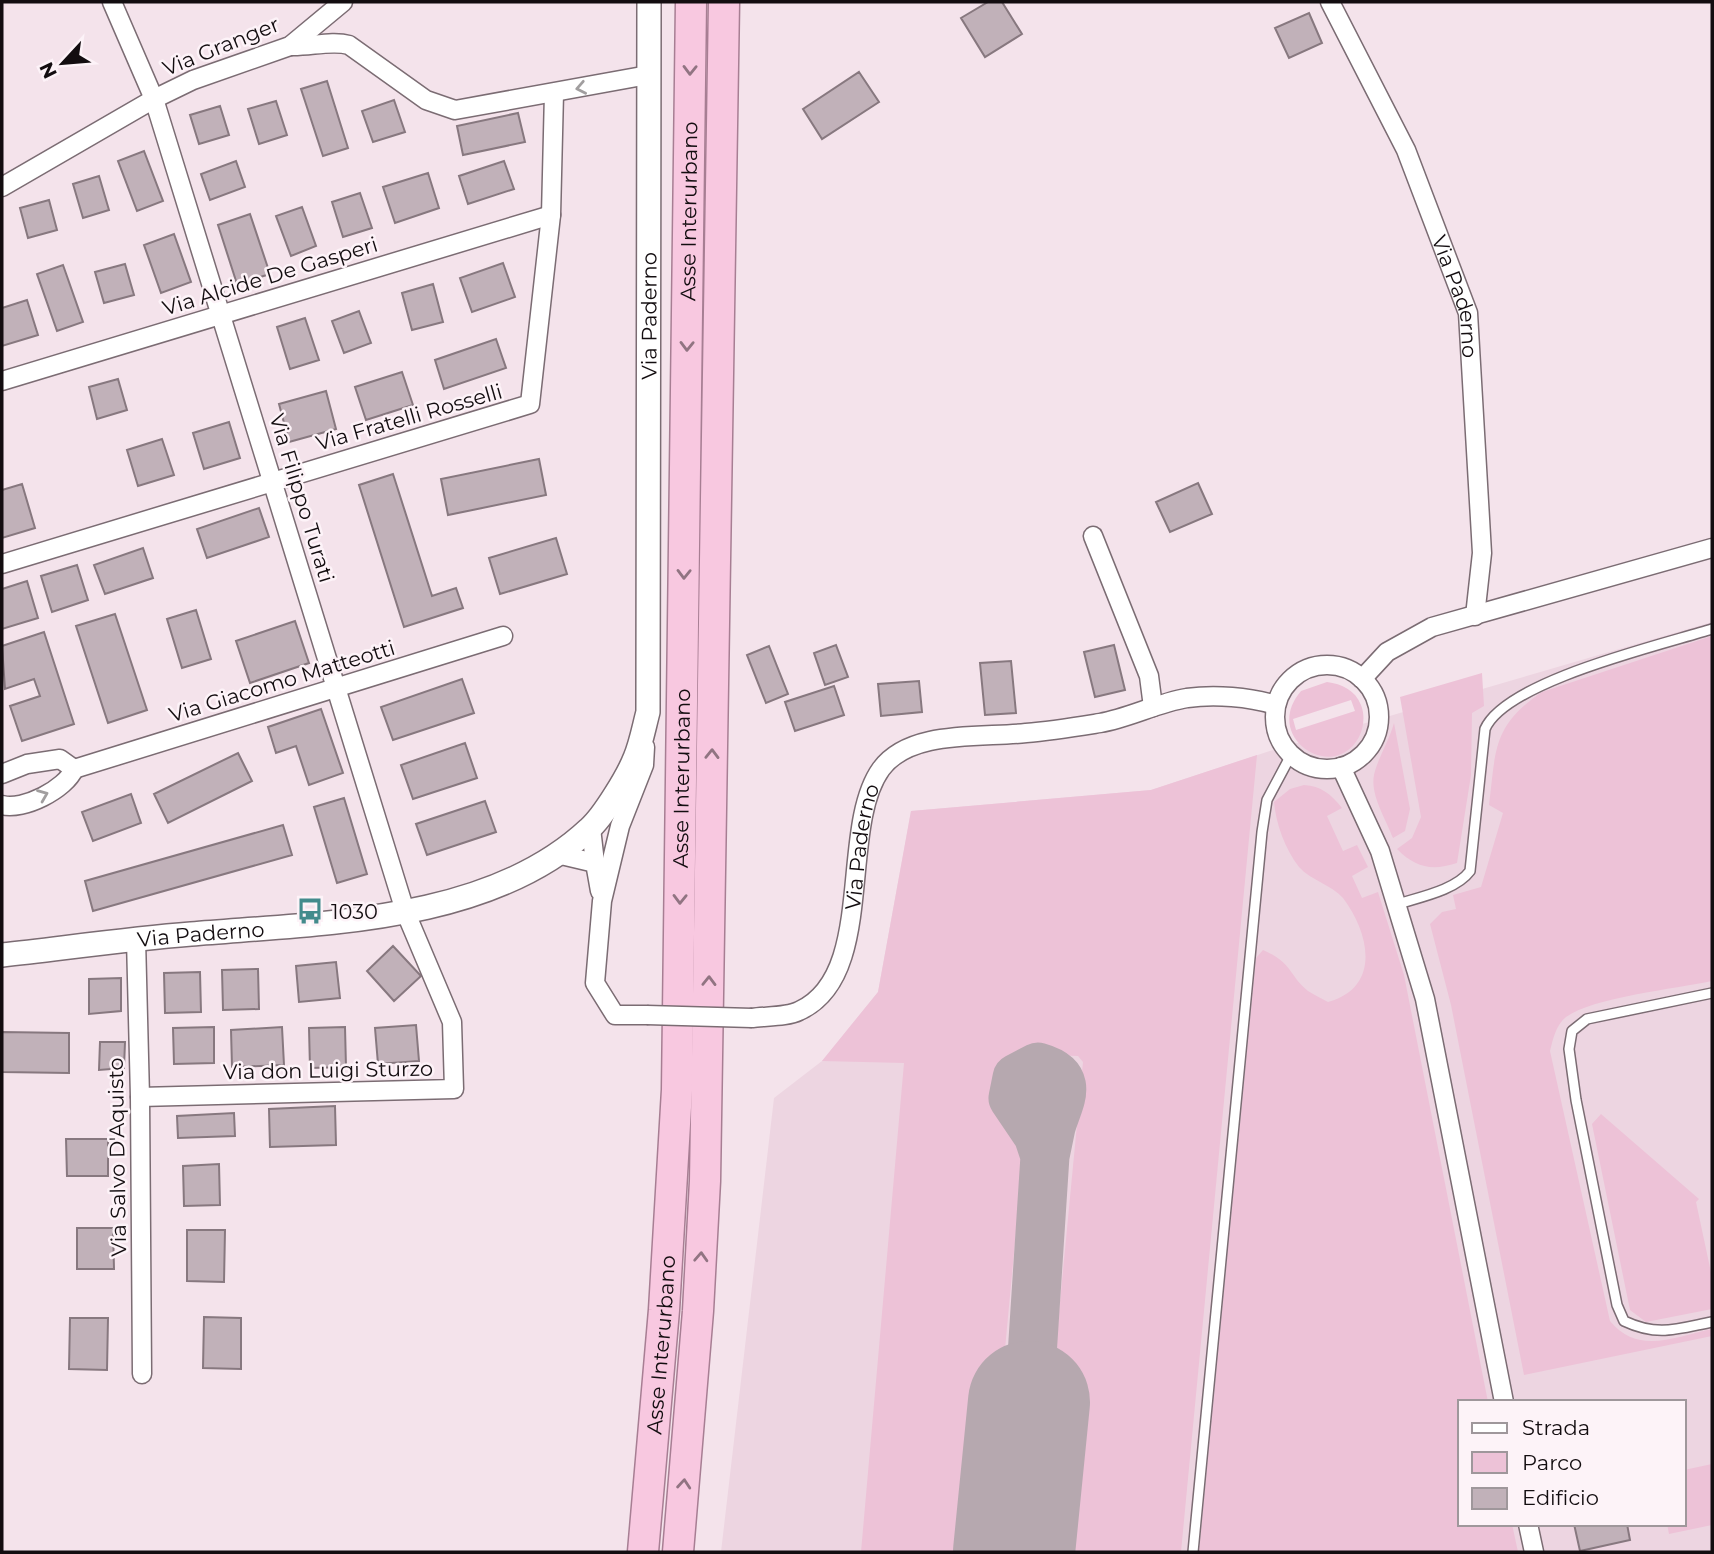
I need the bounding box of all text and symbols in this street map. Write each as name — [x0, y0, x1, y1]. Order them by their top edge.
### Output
street label: Via Granger — [159, 11, 283, 81]
north arrow — [28, 28, 98, 98]
text: N — [34, 58, 62, 82]
one-way arrow — [682, 65, 698, 76]
one-way arrow — [575, 80, 587, 95]
street label: Asse Interurbano — [675, 121, 702, 301]
street label: Via Alcide De Gasperi — [159, 231, 381, 321]
street label: Via Paderno — [1427, 231, 1483, 359]
street label: Via Paderno — [636, 252, 661, 380]
one-way arrow — [679, 342, 695, 352]
street label: Via Fratelli Rosselli — [313, 378, 505, 456]
street label: Via Filippo Turati — [264, 411, 340, 585]
one-way arrow — [676, 569, 692, 580]
street label: Via Giacomo Matteotti — [166, 635, 398, 727]
street label: Asse Interurbano — [667, 688, 695, 868]
one-way arrow — [704, 748, 719, 759]
street label: Via Paderno — [840, 780, 884, 911]
one-way arrow — [36, 790, 48, 804]
one-way arrow — [672, 895, 688, 905]
bus stop icon: 1030 — [295, 896, 325, 926]
place label: 1030 — [331, 899, 378, 924]
street label: Via Paderno — [136, 916, 265, 952]
one-way arrow — [701, 975, 717, 986]
street label: Via don Luigi Sturzo — [223, 1056, 433, 1084]
street label: Via Salvo D'Aquisto — [103, 1057, 131, 1257]
one-way arrow — [693, 1252, 708, 1263]
street label: Asse Interurbano — [641, 1254, 680, 1435]
legend — [1458, 1400, 1686, 1526]
text: Strada — [1522, 1415, 1590, 1440]
text: Parco — [1522, 1450, 1582, 1475]
one-way arrow — [676, 1478, 691, 1489]
text: Edificio — [1522, 1485, 1599, 1510]

